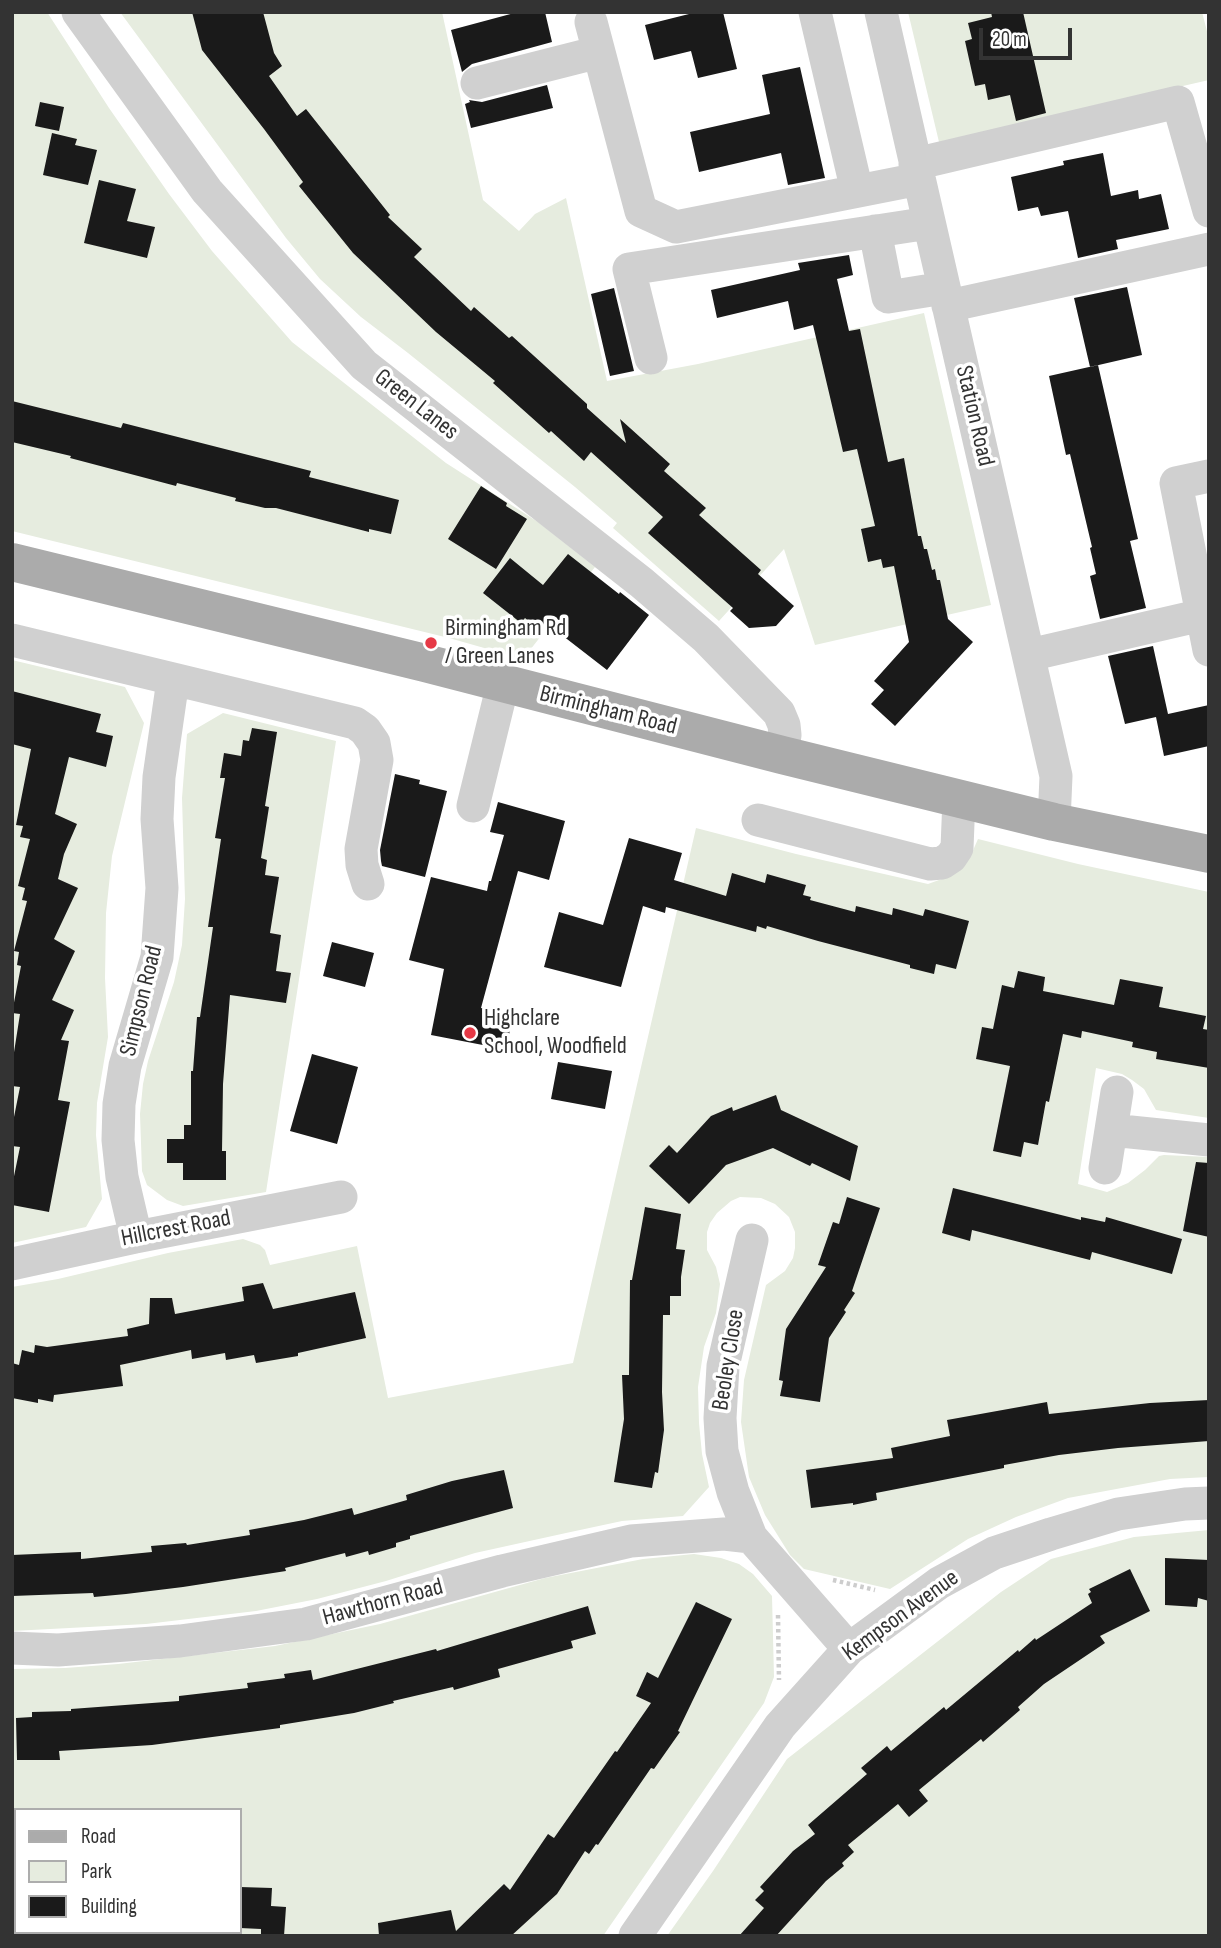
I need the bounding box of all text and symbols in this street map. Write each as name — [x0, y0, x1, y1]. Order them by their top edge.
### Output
scale bar — [983, 14, 1076, 58]
text: 20 m — [992, 27, 1027, 52]
street label: Green Lanes — [368, 363, 464, 447]
street label: Station Road — [948, 363, 1000, 469]
place label: Birmingham Rd / Green Lanes — [445, 615, 566, 671]
marker: Birmingham Rd / Green Lanes — [423, 635, 439, 651]
street label: Birmingham Road — [536, 680, 680, 742]
street label: Simpson Road — [114, 943, 170, 1059]
place label: Highclare School, Woodfield — [484, 1005, 627, 1061]
marker: Highclare School, Woodfield — [462, 1025, 478, 1041]
street label: Hillcrest Road — [119, 1204, 233, 1254]
street label: Beoley Close — [707, 1308, 751, 1412]
street label: Kempson Avenue — [837, 1564, 965, 1668]
street label: Hawthorn Road — [320, 1573, 446, 1633]
legend — [14, 1808, 242, 1934]
text: Road — [81, 1824, 116, 1849]
text: Park — [81, 1859, 112, 1884]
text: Building — [81, 1894, 137, 1919]

